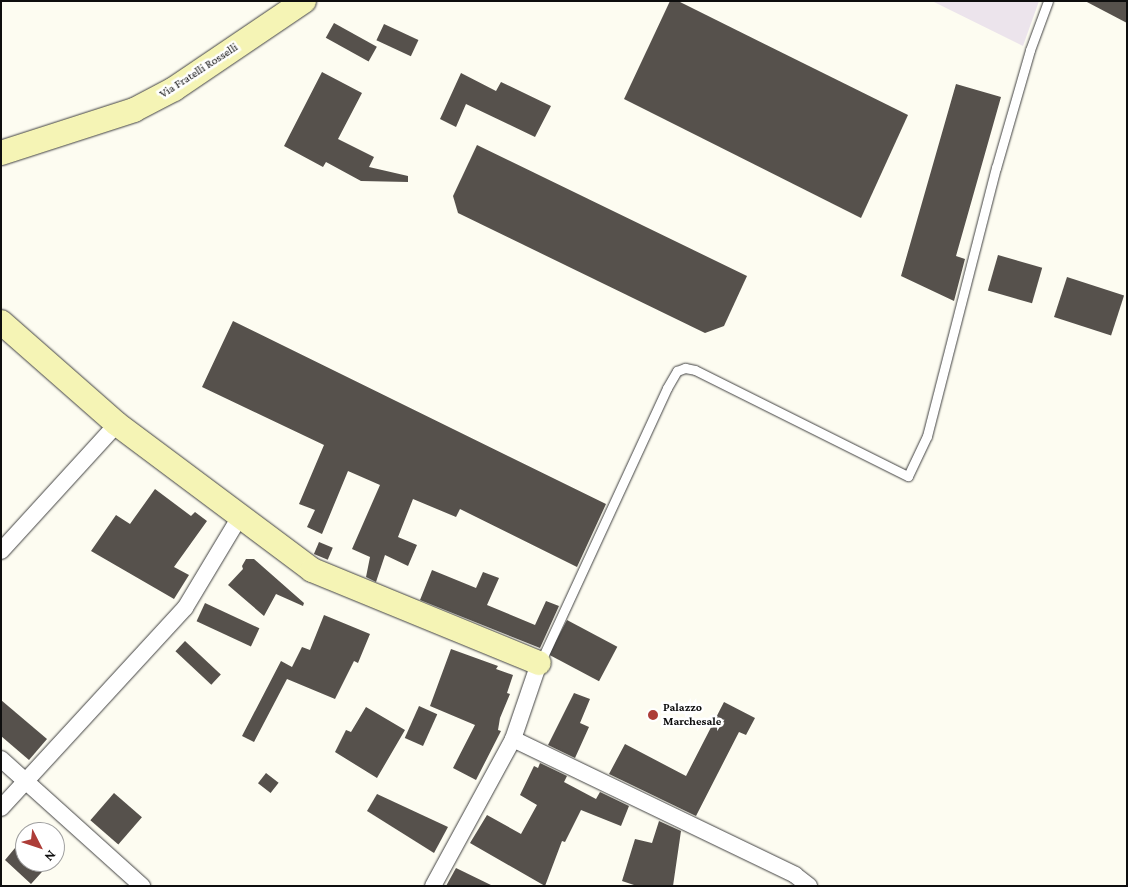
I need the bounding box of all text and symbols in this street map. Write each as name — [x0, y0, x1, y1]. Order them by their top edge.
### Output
street label: Via Fratelli Rosselli — [157, 40, 241, 102]
place label: Palazzo Marchesale — [663, 701, 721, 729]
marker: Palazzo Marchesale — [647, 709, 659, 721]
north arrow — [15, 822, 65, 872]
text: N — [41, 847, 60, 865]

